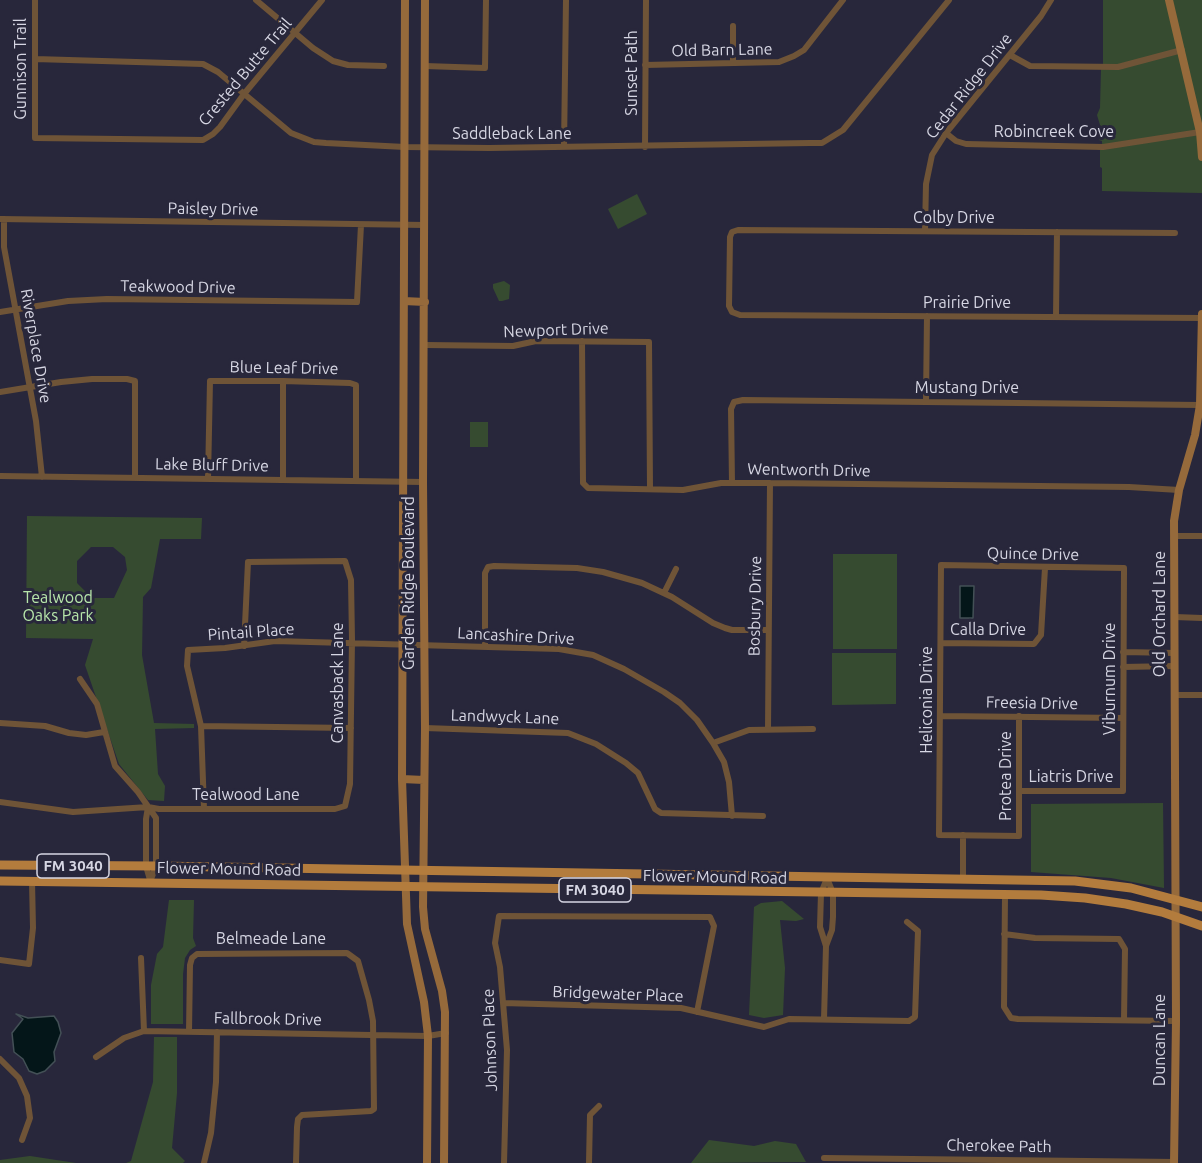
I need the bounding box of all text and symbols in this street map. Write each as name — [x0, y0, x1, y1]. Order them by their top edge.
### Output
street label: Crested Butte Trail — [194, 14, 296, 130]
street label: Gunnison Trail — [11, 18, 31, 120]
street label: Cedar Ridge Drive — [922, 29, 1016, 143]
street label: Sunset Path — [622, 30, 642, 116]
street label: Old Barn Lane — [671, 40, 773, 60]
street label: Robincreek Cove — [994, 122, 1114, 142]
street label: Saddleback Lane — [452, 124, 572, 144]
street label: Paisley Drive — [167, 199, 259, 219]
street label: Colby Drive — [913, 208, 995, 228]
street label: Teakwood Drive — [120, 276, 236, 298]
street label: Riverplace Drive — [16, 287, 56, 405]
street label: Prairie Drive — [923, 293, 1011, 313]
street label: Newport Drive — [503, 319, 609, 341]
street label: Blue Leaf Drive — [229, 357, 339, 379]
street label: Mustang Drive — [915, 378, 1019, 398]
street label: Lake Bluff Drive — [155, 454, 269, 476]
street label: Wentworth Drive — [747, 459, 871, 481]
street label: Garden Ridge Boulevard — [399, 496, 419, 670]
street label: Quince Drive — [987, 544, 1079, 564]
street label: Old Orchard Lane — [1150, 551, 1170, 677]
street label: Bosbury Drive — [745, 556, 765, 656]
park label: Tealwood Oaks Park — [22, 588, 94, 626]
street label: Pintail Place — [207, 619, 295, 645]
street label: Calla Drive — [950, 620, 1026, 640]
street label: Canvasback Lane — [328, 622, 348, 744]
street label: Lancashire Drive — [457, 623, 575, 649]
street label: Viburnum Drive — [1100, 623, 1120, 735]
street label: Heliconia Drive — [917, 646, 937, 754]
street label: Freesia Drive — [986, 693, 1078, 713]
street label: Landwyck Lane — [450, 706, 560, 728]
street label: Protea Drive — [996, 731, 1016, 821]
street label: Liatris Drive — [1029, 767, 1113, 787]
street label: Tealwood Lane — [192, 785, 300, 805]
road number: FM 3040 — [37, 854, 109, 878]
street label: Flower Mound Road — [157, 858, 301, 880]
street label: Flower Mound Road — [643, 866, 787, 888]
road number: FM 3040 — [559, 878, 631, 902]
street label: Belmeade Lane — [216, 929, 326, 949]
street label: Bridgewater Place — [552, 982, 684, 1006]
street label: Johnson Place — [479, 988, 501, 1092]
street label: Duncan Lane — [1150, 994, 1170, 1086]
street label: Fallbrook Drive — [214, 1008, 322, 1030]
street label: Cherokee Path — [946, 1135, 1052, 1157]

